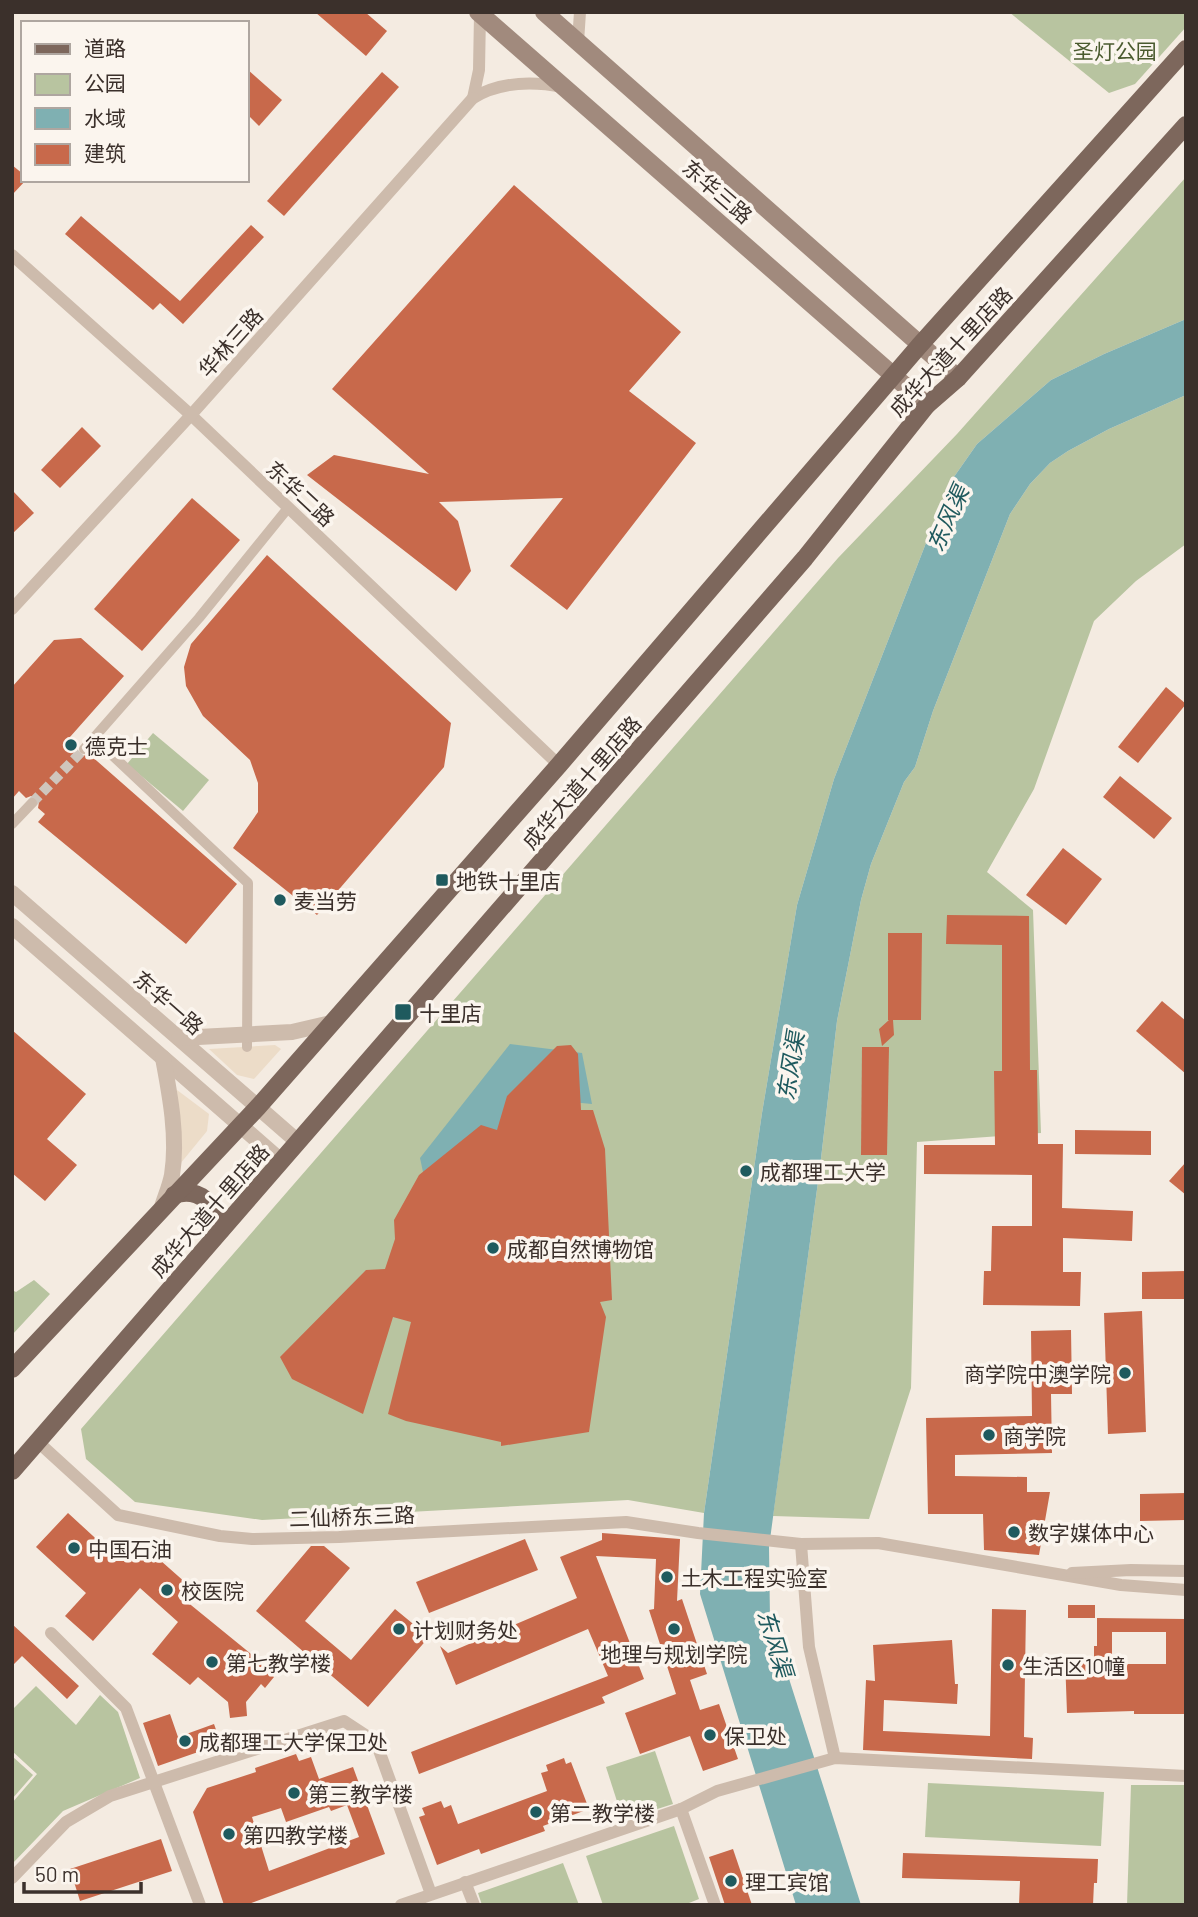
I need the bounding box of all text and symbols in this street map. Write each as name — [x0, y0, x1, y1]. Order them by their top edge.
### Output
legend — [21, 21, 248, 182]
text: 道路 — [84, 35, 126, 60]
park label: 圣灯公园 — [1073, 38, 1157, 63]
text: 公园 — [84, 70, 126, 95]
text: 水域 — [84, 105, 126, 130]
text: 建筑 — [84, 140, 126, 165]
street label: 东华三路 — [678, 154, 758, 228]
street label: 成华大道十里店路 — [884, 281, 1016, 421]
street label: 华林三路 — [193, 302, 267, 382]
street label: 东华二路 — [262, 455, 340, 531]
water label: 东风渠 — [920, 478, 975, 555]
street label: 成华大道十里店路 — [516, 710, 646, 854]
place label: 德克士 — [85, 733, 148, 758]
marker: 德克士 — [63, 737, 79, 753]
place label: 地铁十里店 — [456, 868, 561, 893]
marker: 地铁十里店 — [434, 872, 450, 888]
place label: 麦当劳 — [294, 888, 357, 913]
marker: 麦当劳 — [272, 892, 288, 908]
street label: 东华一路 — [129, 965, 209, 1039]
place label: 十里店 — [419, 1000, 482, 1025]
marker: 十里店 — [393, 1002, 413, 1022]
water label: 东风渠 — [771, 1027, 810, 1102]
street label: 成华大道十里店路 — [144, 1138, 274, 1282]
place label: 成都理工大学 — [760, 1159, 886, 1184]
marker: 成都理工大学 — [738, 1163, 754, 1179]
place label: 成都自然博物馆 — [507, 1236, 654, 1261]
marker: 成都自然博物馆 — [485, 1240, 501, 1256]
place label: 商学院中澳学院 — [964, 1361, 1111, 1386]
marker: 商学院中澳学院 — [1117, 1365, 1133, 1381]
place label: 商学院 — [1003, 1423, 1066, 1448]
marker: 商学院 — [981, 1427, 997, 1443]
street label: 二仙桥东三路 — [289, 1501, 415, 1531]
place label: 数字媒体中心 — [1028, 1520, 1154, 1545]
marker: 数字媒体中心 — [1006, 1524, 1022, 1540]
place label: 中国石油 — [88, 1536, 172, 1561]
marker: 中国石油 — [66, 1540, 82, 1556]
place label: 土木工程实验室 — [681, 1565, 828, 1590]
marker: 土木工程实验室 — [659, 1569, 675, 1585]
place label: 校医院 — [181, 1578, 244, 1603]
marker: 校医院 — [159, 1582, 175, 1598]
water label: 东风渠 — [753, 1606, 800, 1683]
place label: 计划财务处 — [413, 1617, 518, 1642]
marker: 计划财务处 — [391, 1621, 407, 1637]
marker: 地理与规划学院 — [666, 1621, 682, 1637]
place label: 地理与规划学院 — [601, 1641, 748, 1666]
place label: 第七教学楼 — [226, 1650, 331, 1675]
place label: 生活区10幢 — [1022, 1653, 1125, 1678]
marker: 第七教学楼 — [204, 1654, 220, 1670]
marker: 生活区10幢 — [1000, 1657, 1016, 1673]
place label: 保卫处 — [724, 1723, 787, 1748]
marker: 保卫处 — [702, 1727, 718, 1743]
place label: 成都理工大学保卫处 — [199, 1729, 388, 1754]
marker: 成都理工大学保卫处 — [177, 1733, 193, 1749]
place label: 第三教学楼 — [308, 1781, 413, 1806]
marker: 第三教学楼 — [286, 1785, 302, 1801]
place label: 第二教学楼 — [550, 1800, 655, 1825]
marker: 第二教学楼 — [528, 1804, 544, 1820]
place label: 第四教学楼 — [243, 1822, 348, 1847]
marker: 第四教学楼 — [221, 1826, 237, 1842]
scale bar — [24, 1850, 142, 1894]
text: 50 m — [35, 1861, 79, 1886]
place label: 理工宾馆 — [745, 1869, 829, 1894]
marker: 理工宾馆 — [723, 1873, 739, 1889]

